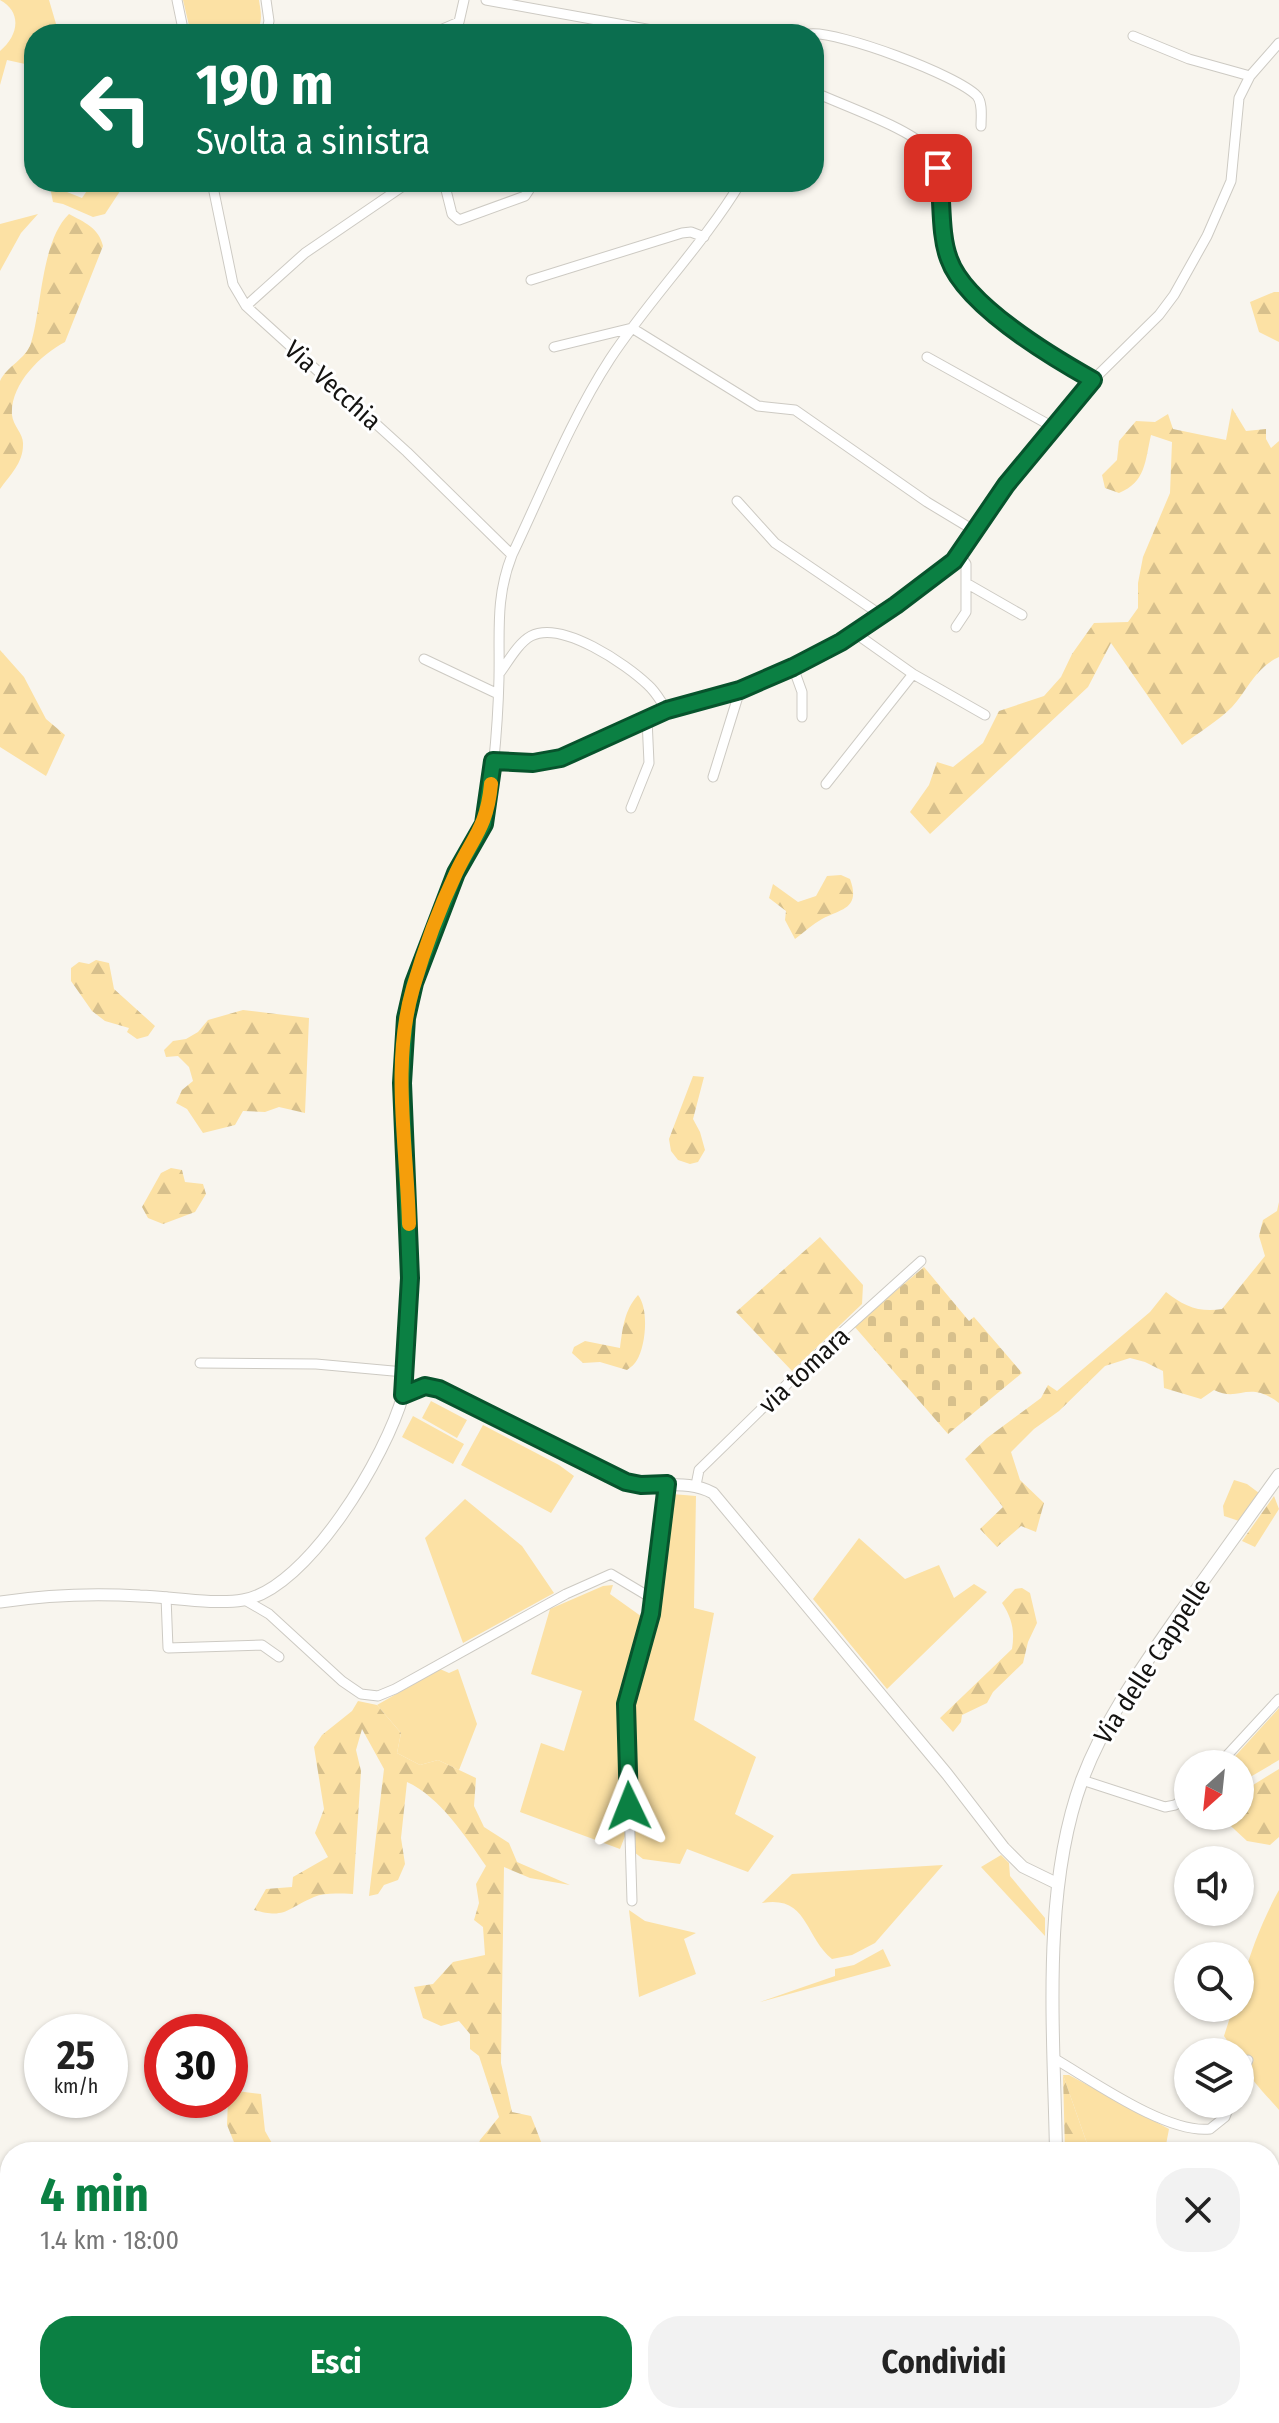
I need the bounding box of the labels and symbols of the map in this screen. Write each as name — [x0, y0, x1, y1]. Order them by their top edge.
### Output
pin — [904, 134, 972, 202]
street label: Via Vecchia — [278, 334, 387, 437]
street label: via tomara — [753, 1321, 856, 1420]
street label: Via delle Cappelle — [1088, 1573, 1217, 1750]
north arrow — [1174, 1750, 1254, 1830]
position arrow — [587, 1764, 671, 1848]
speed limit sign: 30 — [144, 2014, 248, 2118]

